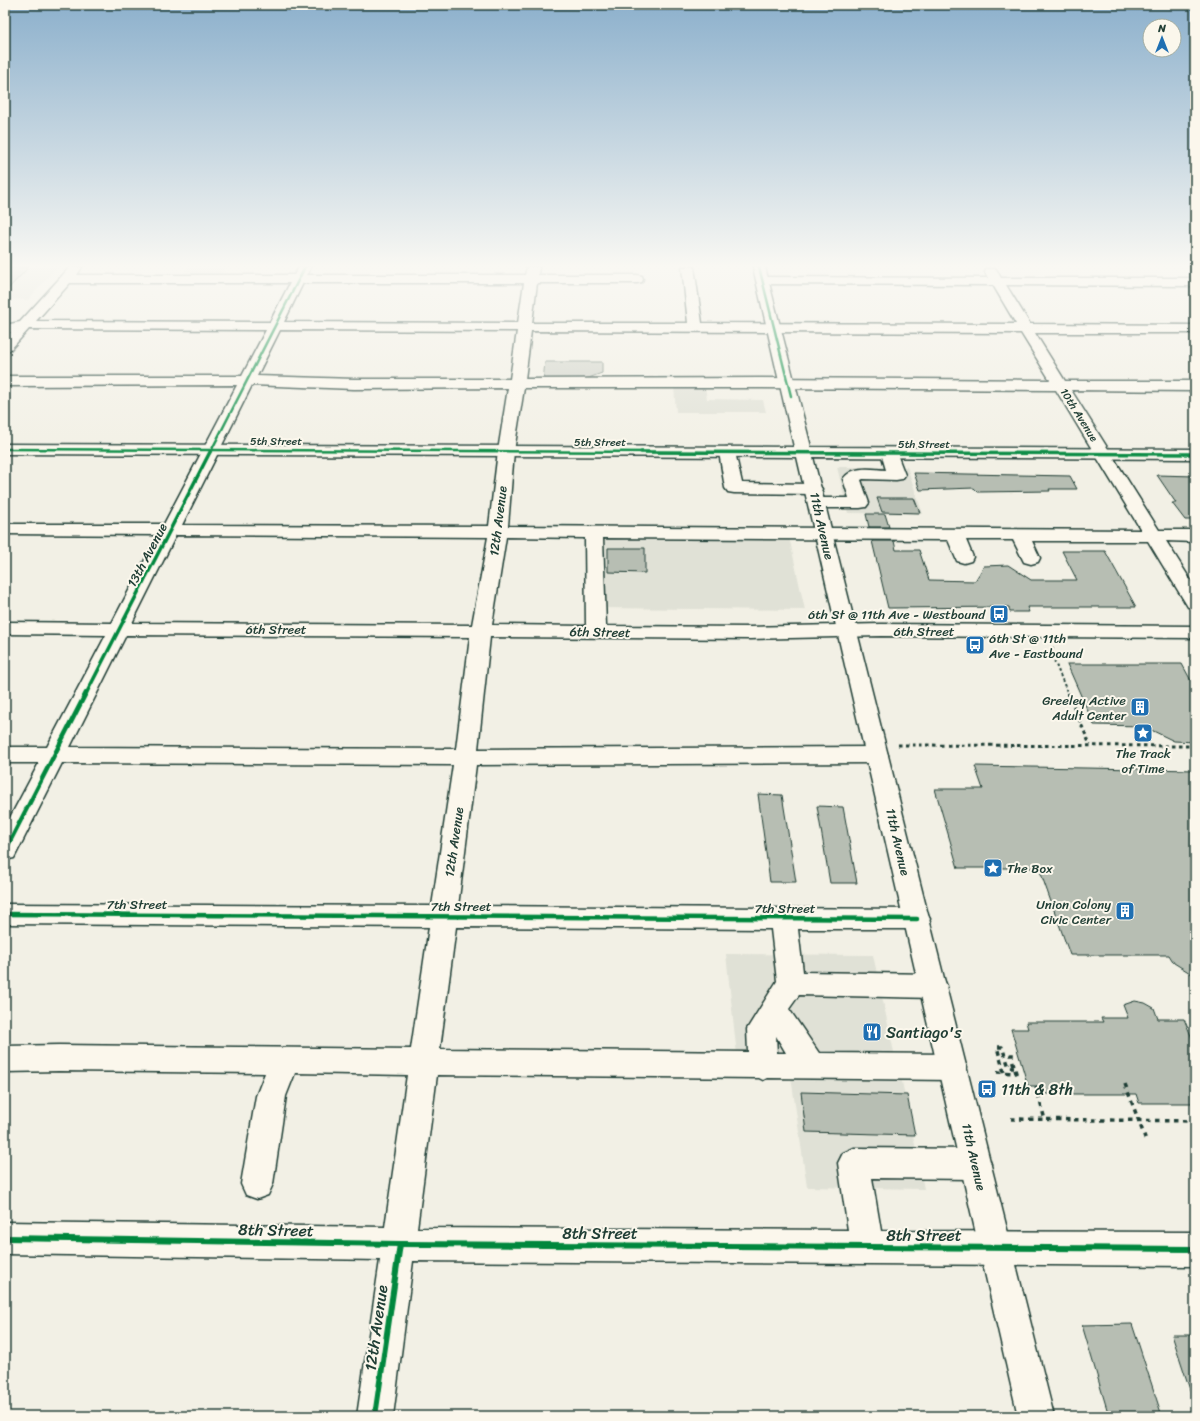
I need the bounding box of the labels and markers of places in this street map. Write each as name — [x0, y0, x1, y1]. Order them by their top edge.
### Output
place label: 6th St @ 11th Ave - Westbound — [808, 603, 986, 626]
bus stop icon: 6th St @ 11th Ave - Westbound — [988, 603, 1010, 625]
place label: 6th St @ 11th Ave - Eastbound — [988, 627, 1084, 665]
bus stop icon: 6th St @ 11th Ave - Eastbound — [964, 634, 986, 656]
place label: Greeley Active Adult Center — [1042, 689, 1127, 727]
building icon: Greeley Active Adult Center — [1129, 696, 1151, 718]
place icon: The Track of Time — [1132, 722, 1154, 744]
place label: The Track of Time — [1115, 742, 1171, 780]
place icon: The Box — [982, 857, 1004, 879]
place label: The Box — [1007, 857, 1053, 880]
place label: Union Colony Civic Center — [1036, 893, 1112, 931]
building icon: Union Colony Civic Center — [1114, 900, 1136, 922]
place label: Santiago's — [886, 1018, 962, 1047]
restaurant icon: Santiago's — [861, 1021, 883, 1043]
place label: 11th & 8th — [1001, 1075, 1073, 1104]
bus stop icon: 11th & 8th — [976, 1078, 998, 1100]

